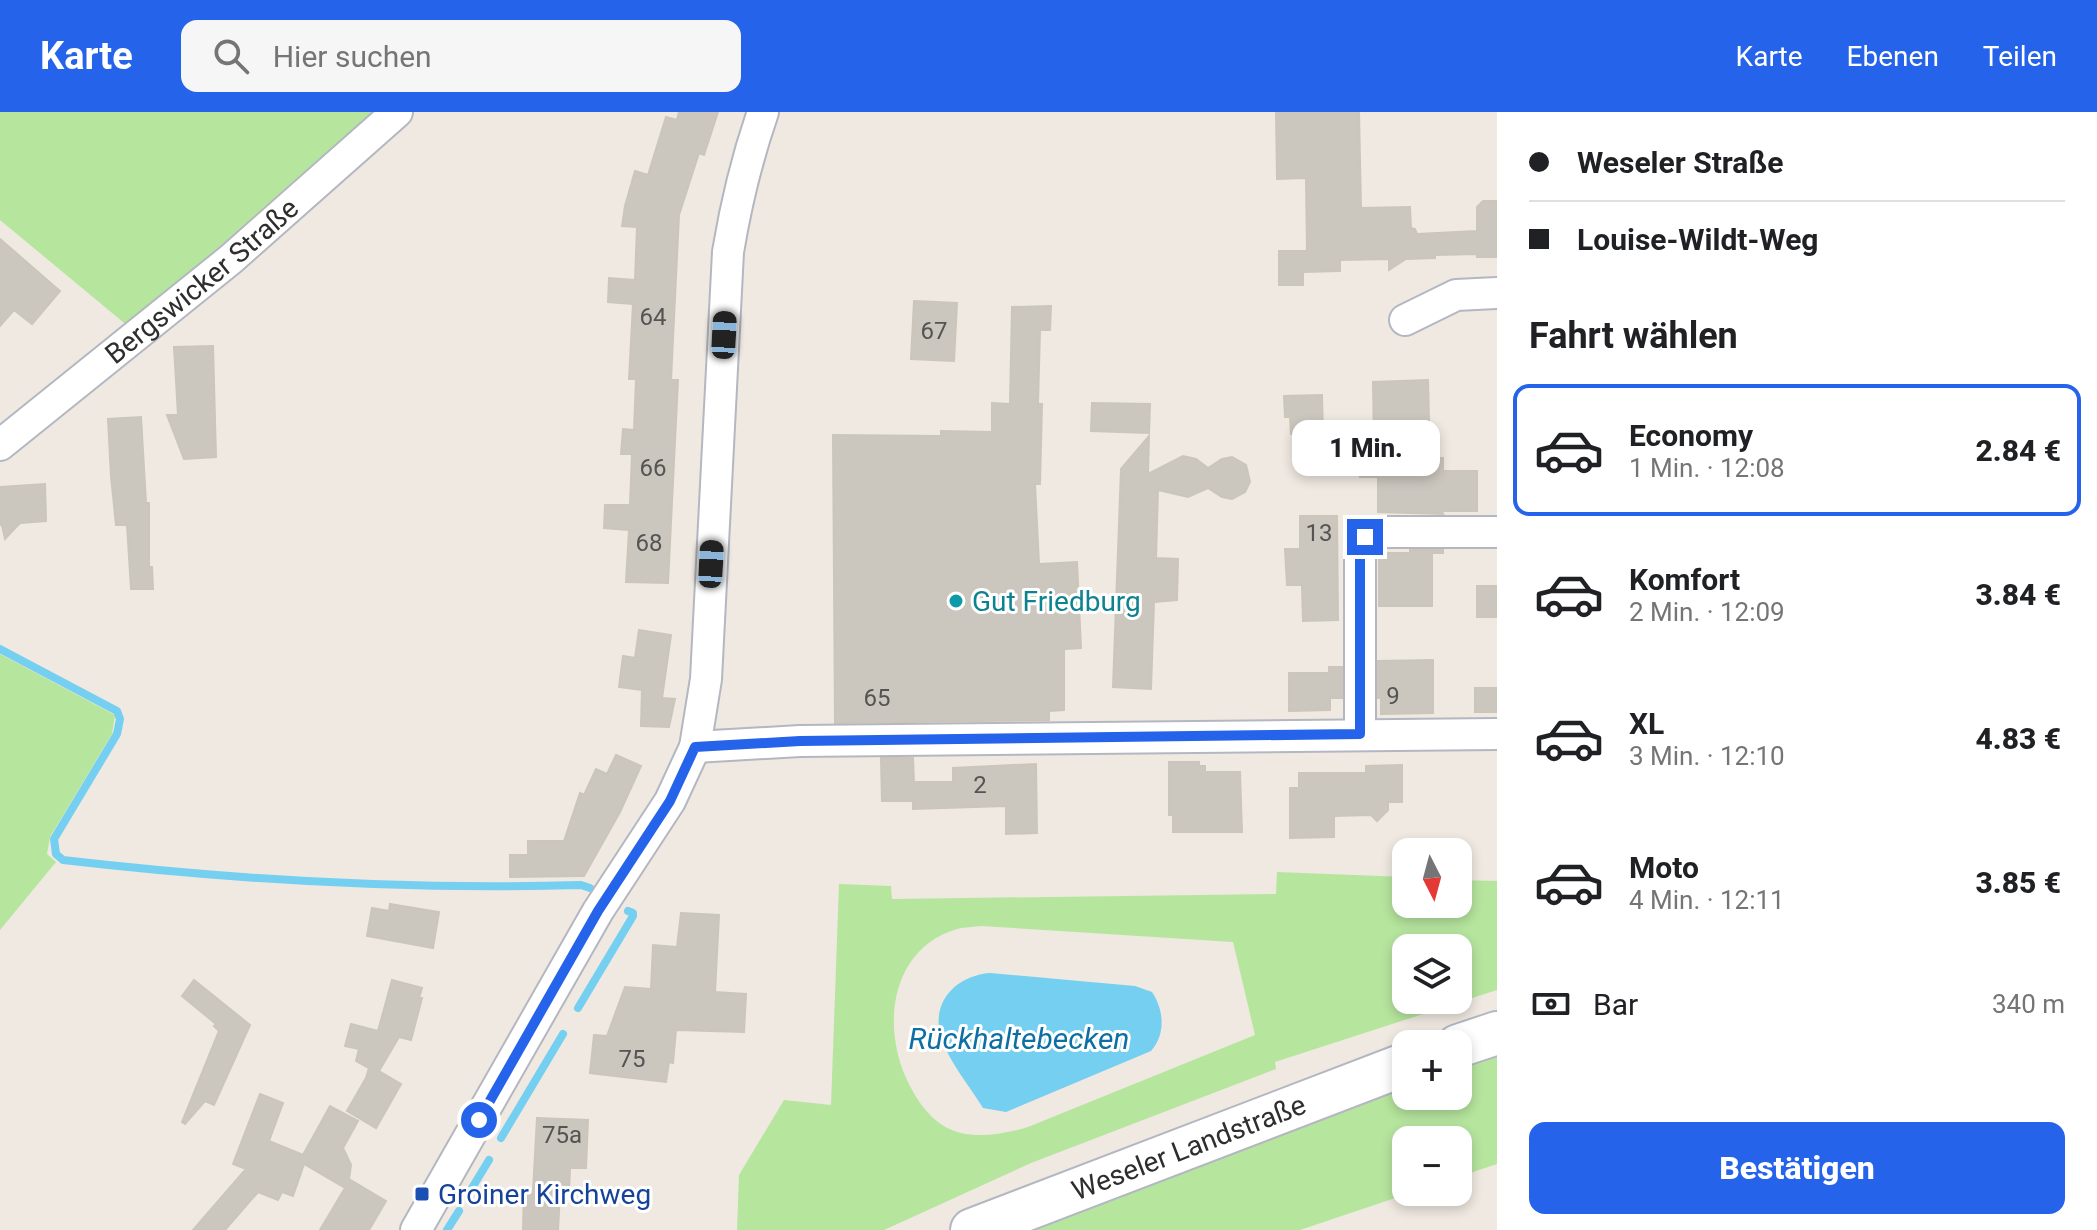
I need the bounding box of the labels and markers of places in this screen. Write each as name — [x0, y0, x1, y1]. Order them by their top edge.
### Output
place label: Gut Friedburg — [972, 585, 1141, 618]
marker: Gut Friedburg — [947, 592, 965, 610]
place label: Groiner Kirchweg — [438, 1178, 651, 1211]
marker: Groiner Kirchweg — [413, 1185, 431, 1203]

